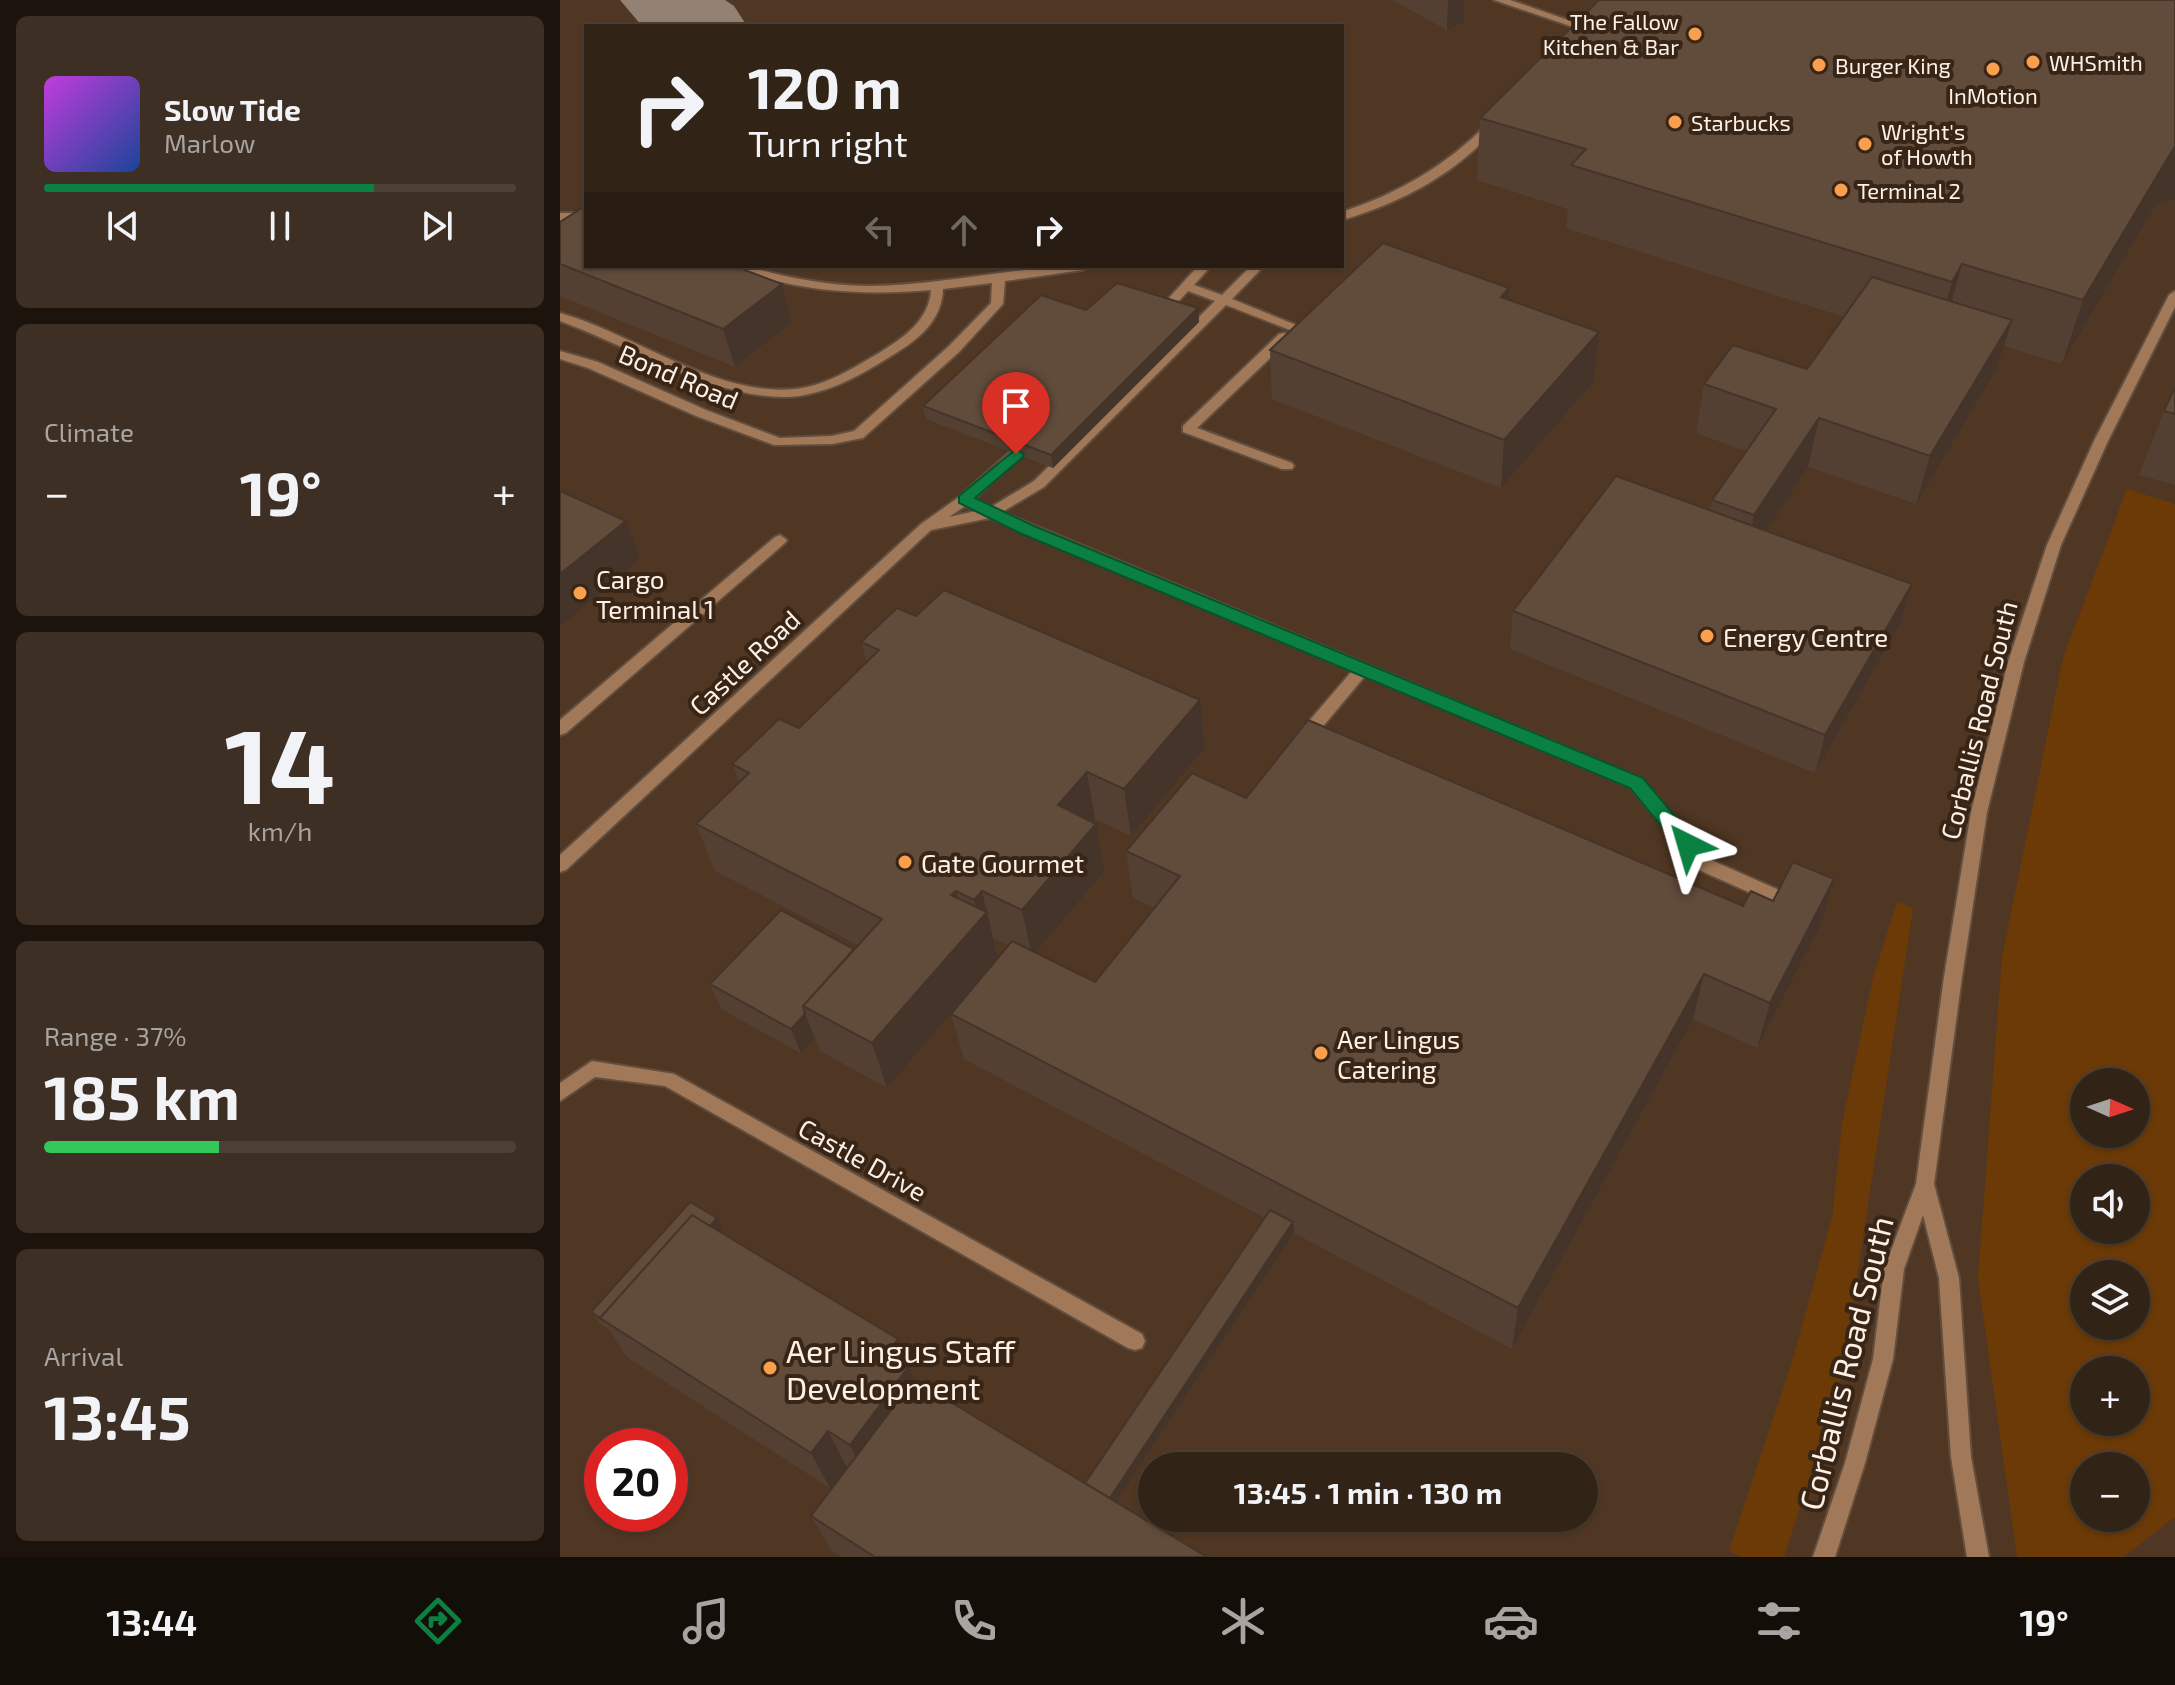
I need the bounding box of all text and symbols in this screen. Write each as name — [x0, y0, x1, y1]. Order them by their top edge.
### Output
place label: The Fallow Kitchen & Bar — [1543, 8, 1679, 59]
marker: The Fallow Kitchen & Bar — [1686, 25, 1704, 43]
place label: WHSmith — [2049, 49, 2143, 75]
place label: Burger King — [1835, 52, 1951, 78]
text: 120 m — [748, 53, 902, 120]
marker: WHSmith — [2024, 53, 2042, 71]
icon: right — [616, 56, 720, 160]
marker: Burger King — [1810, 56, 1828, 74]
marker: InMotion — [1984, 60, 2002, 78]
place label: InMotion — [1948, 82, 2038, 108]
text: Slow Tide — [164, 91, 301, 127]
place label: Starbucks — [1691, 109, 1791, 135]
marker: Starbucks — [1666, 113, 1684, 131]
place label: Wright's of Howth — [1881, 118, 1973, 169]
text: Turn right — [748, 121, 908, 164]
text: Marlow — [164, 127, 255, 158]
marker: Wright's of Howth — [1856, 135, 1874, 153]
place label: Terminal 2 — [1857, 177, 1961, 203]
marker: Terminal 2 — [1832, 181, 1850, 199]
icon: previous — [101, 204, 145, 248]
icon: pause — [258, 204, 302, 248]
icon: next — [415, 204, 459, 248]
icon: left — [858, 208, 902, 252]
icon: ahead — [942, 208, 986, 252]
icon: right — [1026, 208, 1070, 252]
street label: Bond Road — [615, 337, 743, 415]
pin — [982, 372, 1050, 454]
icon: arrive — [994, 384, 1038, 428]
text: Climate — [44, 416, 134, 447]
text: 19° — [240, 456, 322, 528]
text: − — [44, 465, 70, 518]
text: + — [492, 465, 516, 518]
place label: Cargo Terminal 1 — [596, 563, 714, 624]
marker: Cargo Terminal 1 — [571, 584, 589, 602]
street label: Corballis Road South — [1933, 597, 2023, 843]
street label: Castle Road — [682, 603, 806, 721]
place label: Energy Centre — [1723, 621, 1888, 652]
marker: Energy Centre — [1698, 627, 1716, 645]
text: 14 — [224, 700, 336, 825]
position arrow — [1646, 803, 1730, 887]
text: km/h — [248, 815, 312, 846]
place label: Gate Gourmet — [921, 847, 1084, 878]
marker: Gate Gourmet — [896, 853, 914, 871]
text: Range · 37% — [44, 1020, 187, 1051]
place label: Aer Lingus Catering — [1337, 1023, 1460, 1084]
marker: Aer Lingus Catering — [1312, 1044, 1330, 1062]
text: 185 km — [44, 1060, 240, 1132]
north arrow — [2070, 1068, 2150, 1148]
map controls — [2070, 1068, 2150, 1532]
street label: Castle Drive — [794, 1111, 932, 1207]
button: sound — [2070, 1164, 2150, 1244]
street label: Corballis Road South — [1790, 1212, 1900, 1514]
button: layers — [2070, 1260, 2150, 1340]
place label: Aer Lingus Staff Development — [786, 1331, 1016, 1406]
text: Arrival — [44, 1340, 123, 1371]
button: + — [2070, 1356, 2150, 1436]
marker: Aer Lingus Staff Development — [761, 1359, 779, 1377]
text: 13:45 — [44, 1380, 191, 1452]
speed limit sign: 20 — [584, 1428, 688, 1532]
button: − — [2070, 1452, 2150, 1532]
text: 13:45 · 1 min · 130 m — [1234, 1474, 1502, 1510]
icon: directions — [410, 1593, 466, 1649]
icon: music — [678, 1593, 734, 1649]
icon: phone — [946, 1593, 1002, 1649]
icon: climate — [1215, 1593, 1271, 1649]
icon: car — [1483, 1593, 1539, 1649]
icon: filters — [1751, 1593, 1807, 1649]
text: 13:44 — [106, 1600, 197, 1643]
text: 19° — [2020, 1600, 2069, 1643]

